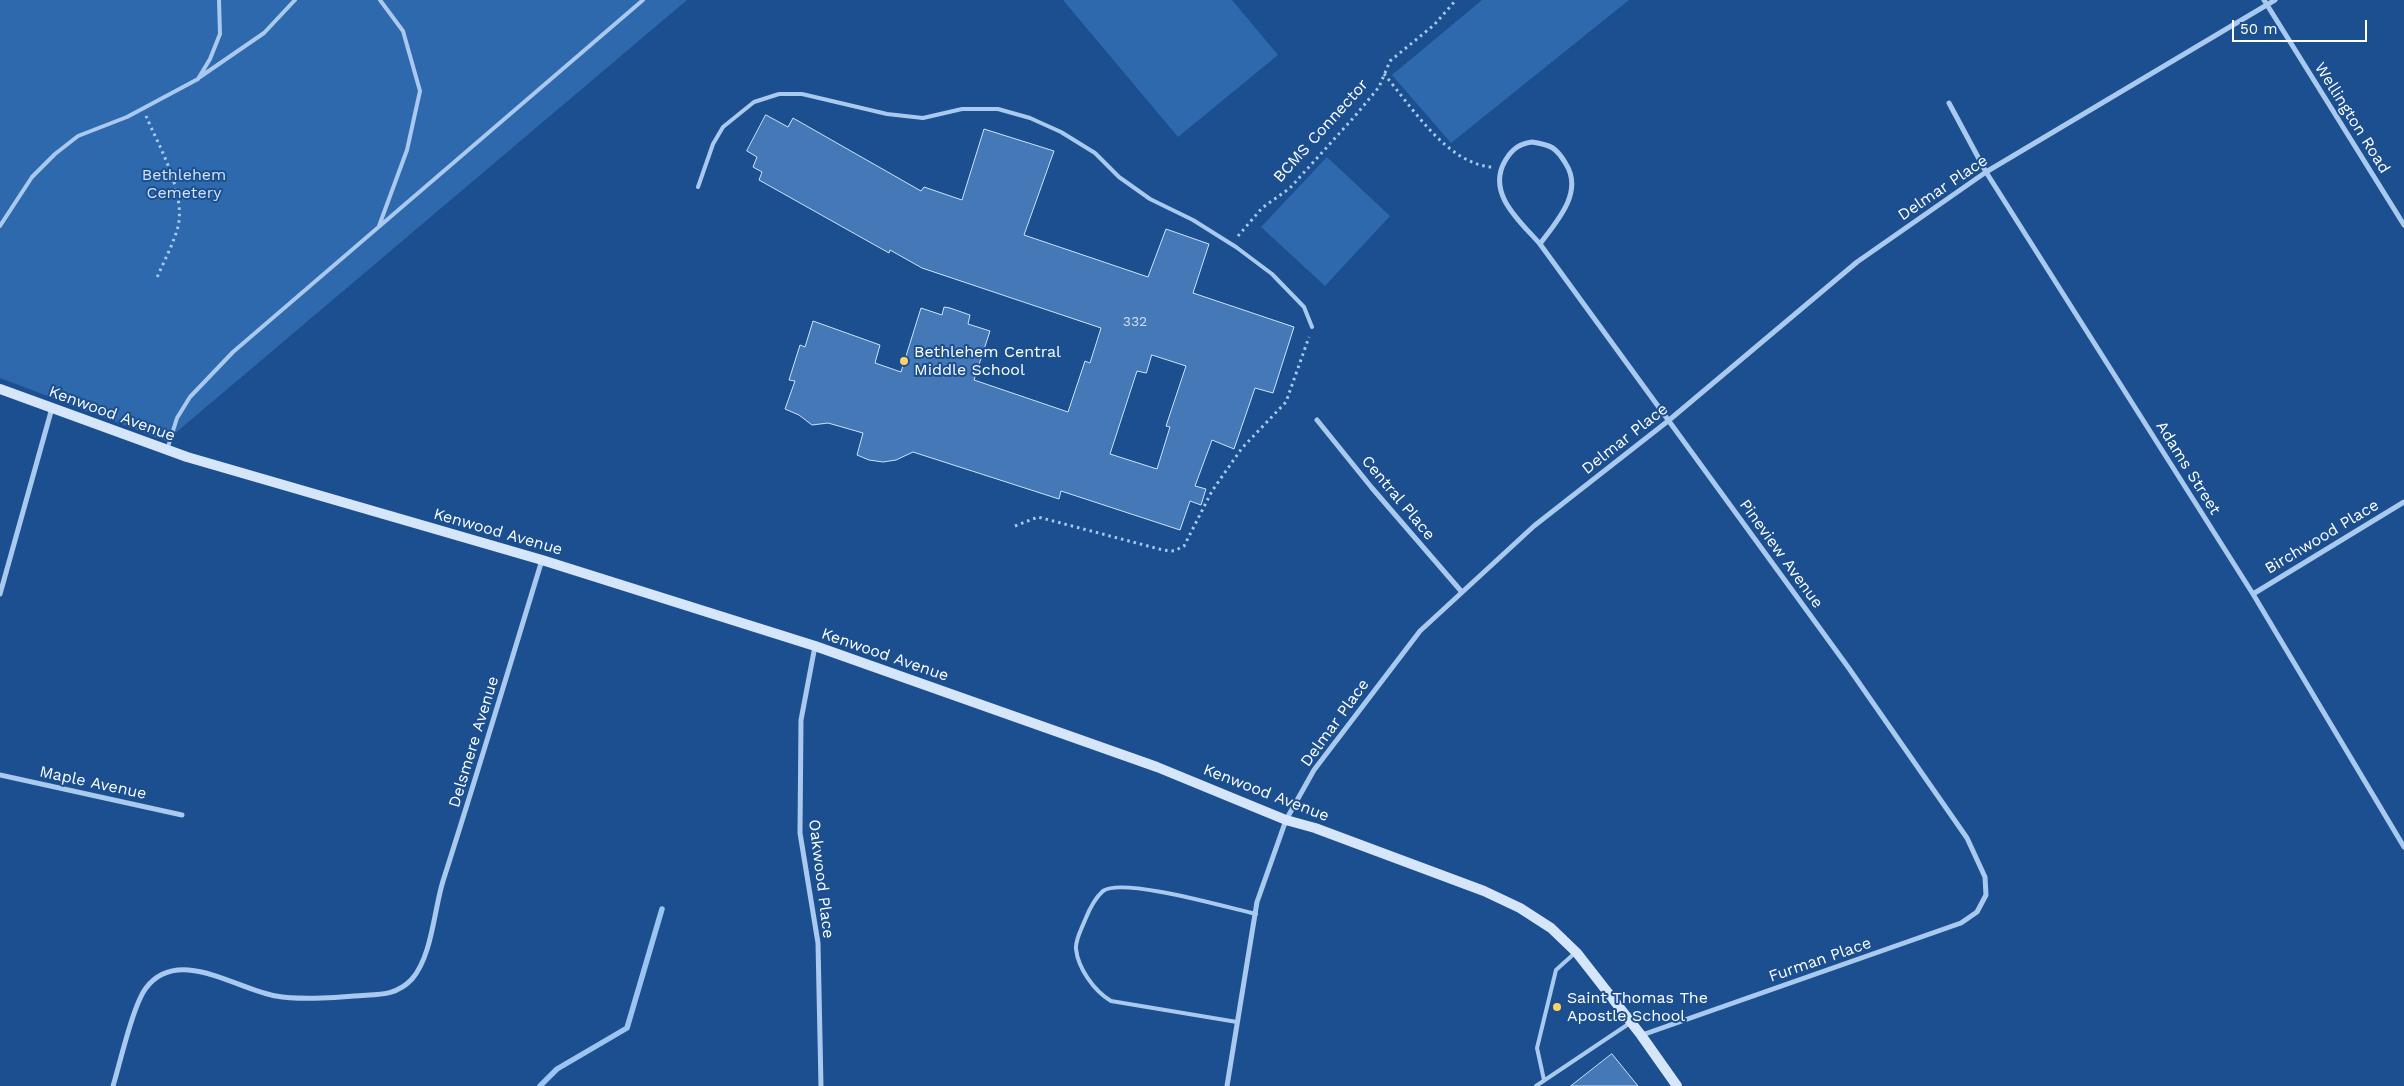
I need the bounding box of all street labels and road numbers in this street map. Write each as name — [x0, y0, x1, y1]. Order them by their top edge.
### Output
street label: Wellington Road — [2310, 59, 2394, 177]
street label: BCMS Connector — [1270, 75, 1372, 187]
street label: Delmar Place — [1895, 151, 1991, 225]
street label: Kenwood Avenue — [46, 382, 178, 446]
street label: Delmar Place — [1578, 399, 1672, 479]
street label: Adams Street — [2152, 418, 2224, 518]
street label: Central Place — [1357, 452, 1439, 544]
street label: Birchwood Place — [2262, 495, 2382, 579]
street label: Pineview Avenue — [1735, 496, 1827, 612]
street label: Kenwood Avenue — [431, 504, 565, 560]
street label: Kenwood Avenue — [819, 624, 951, 686]
street label: Delsmere Avenue — [445, 674, 503, 810]
street label: Delmar Place — [1297, 675, 1373, 771]
street label: Kenwood Avenue — [1200, 760, 1332, 826]
street label: Maple Avenue — [38, 762, 148, 804]
street label: Oakwood Place — [804, 818, 838, 940]
street label: Furman Place — [1766, 933, 1874, 987]

